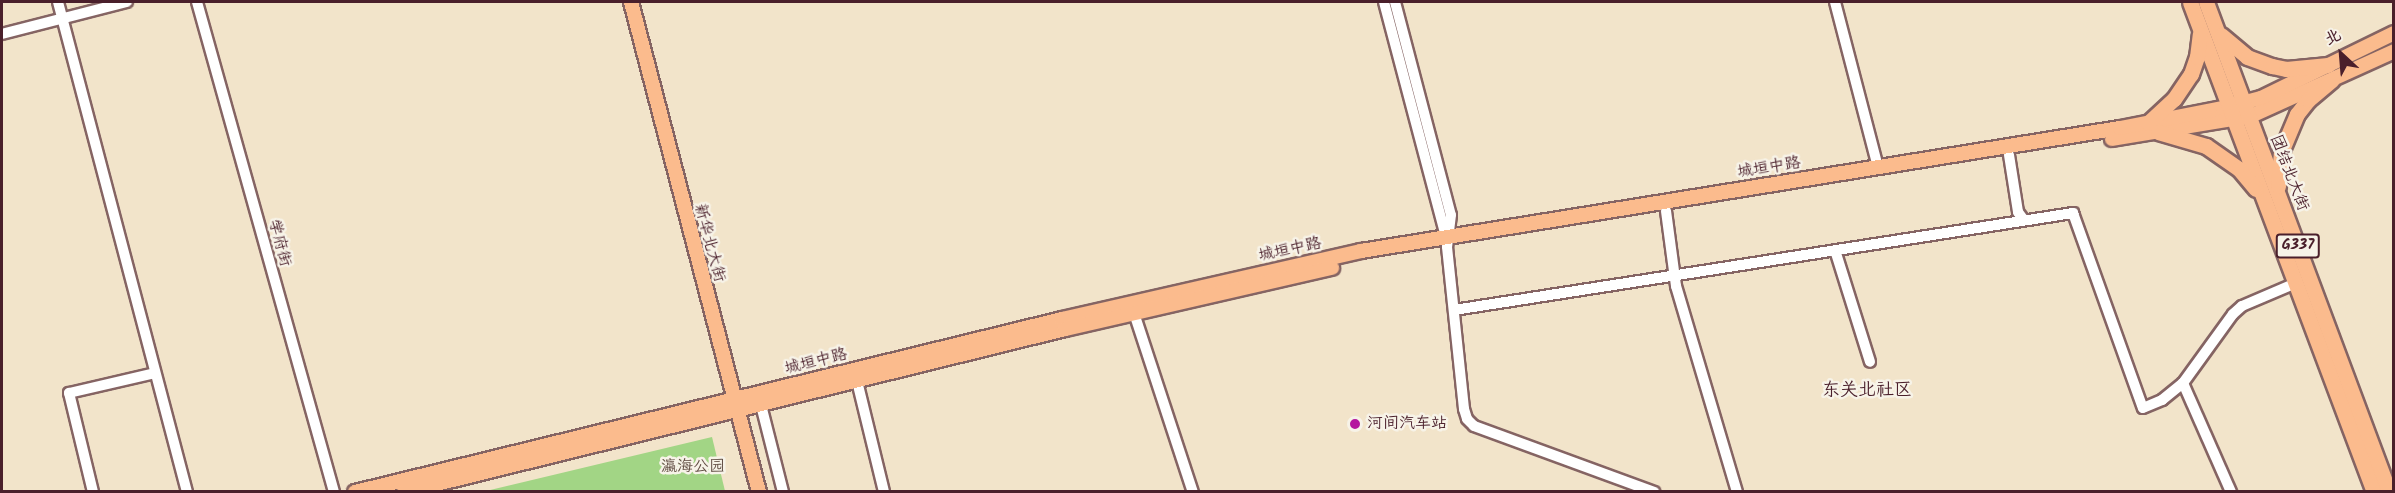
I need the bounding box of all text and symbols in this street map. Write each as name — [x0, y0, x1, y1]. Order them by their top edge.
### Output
text: 北 — [2320, 23, 2346, 52]
north arrow — [2311, 24, 2371, 84]
street label: 团结北大街 — [2266, 132, 2312, 214]
street label: 城垣中路 — [1736, 154, 1802, 182]
street label: 新华北大街 — [689, 202, 729, 284]
street label: 学府街 — [264, 217, 294, 269]
street label: 城垣中路 — [1257, 234, 1323, 266]
road number: G337 — [2276, 234, 2320, 258]
street label: 城垣中路 — [783, 345, 849, 379]
district label: 东关北社区 — [1822, 380, 1912, 402]
place label: 河间汽车站 — [1367, 414, 1447, 434]
marker: 河间汽车站 — [1348, 417, 1362, 431]
park label: 瀛海公园 — [661, 457, 725, 477]

